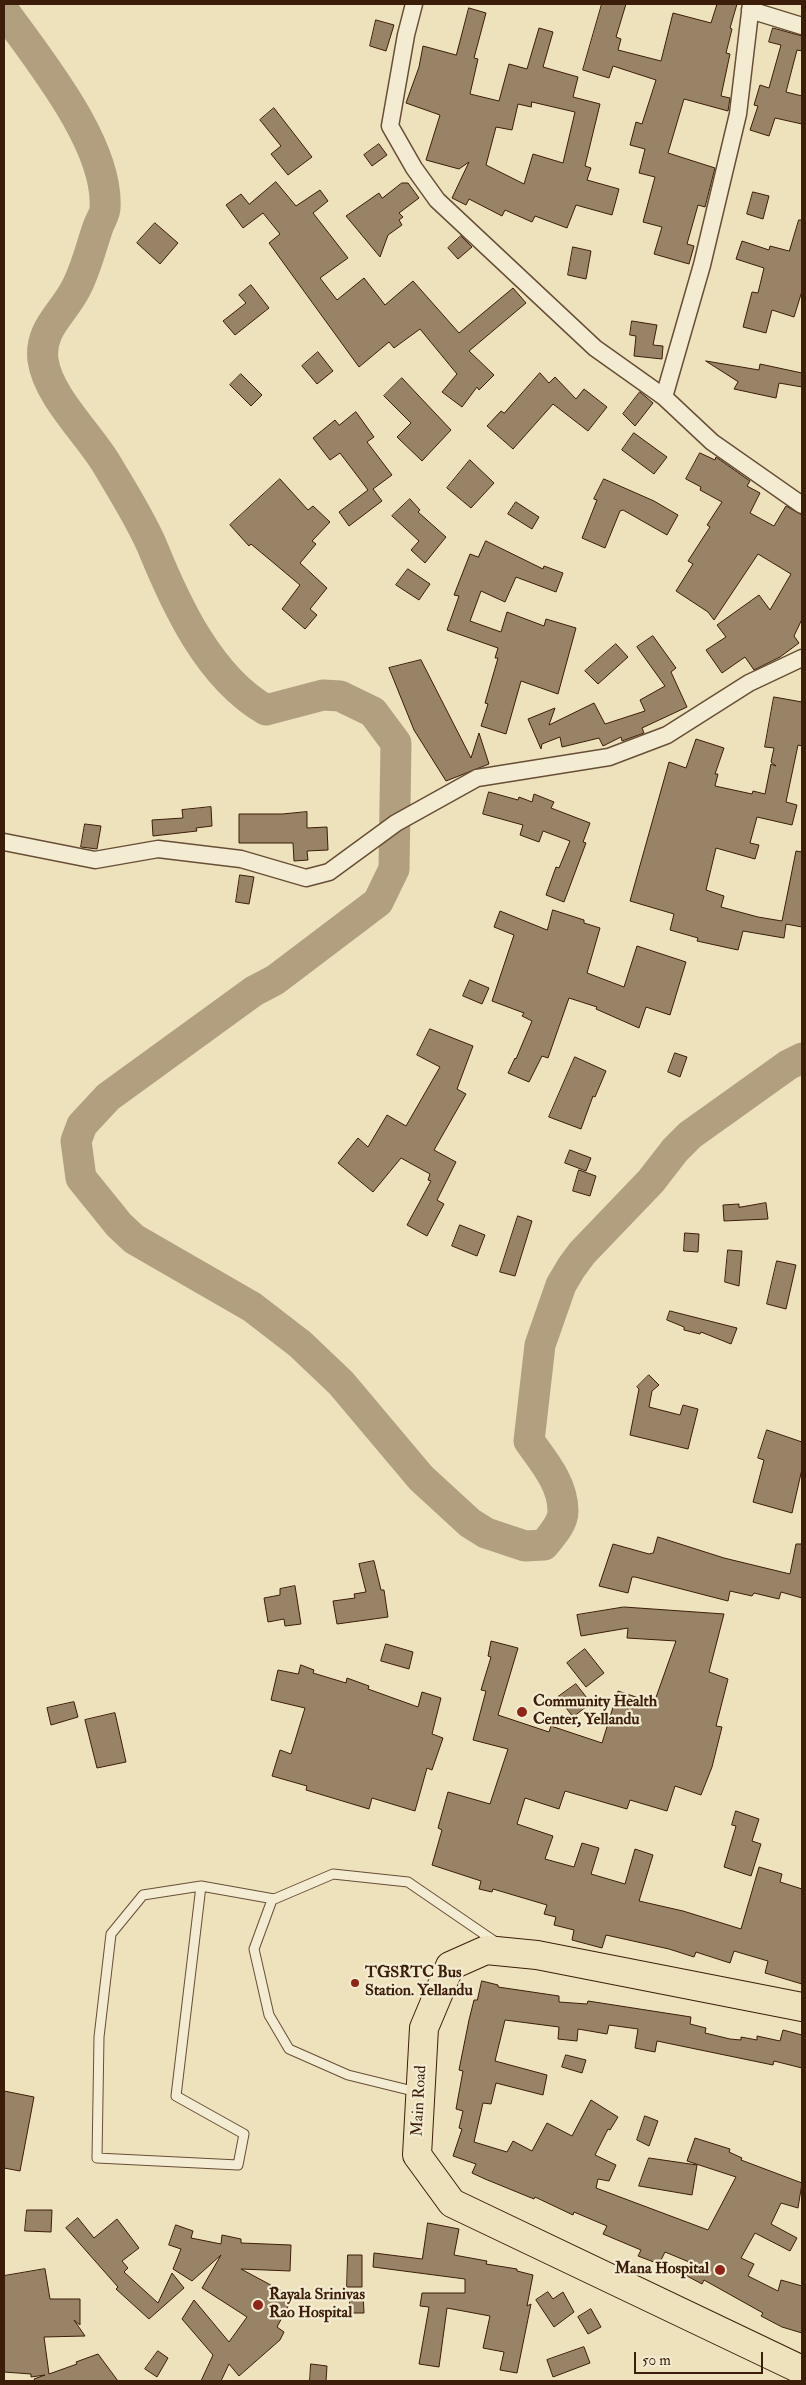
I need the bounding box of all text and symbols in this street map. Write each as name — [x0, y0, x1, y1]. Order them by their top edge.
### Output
place label: Community Health Center, Yellandu — [533, 1693, 657, 1731]
marker: Community Health Center, Yellandu — [515, 1705, 529, 1719]
place label: TGSRTC Bus Station. Yellandu — [365, 1964, 473, 2002]
marker: TGSRTC Bus Station. Yellandu — [349, 1977, 361, 1989]
street label: Main Road — [409, 2065, 431, 2137]
place label: Mana Hospital — [615, 2260, 709, 2280]
marker: Mana Hospital — [713, 2263, 727, 2277]
place label: Rayala Srinivas Rao Hospital — [269, 2286, 365, 2324]
marker: Rayala Srinivas Rao Hospital — [251, 2298, 265, 2312]
scale bar — [636, 2342, 765, 2374]
text: 50 m — [642, 2351, 671, 2370]

